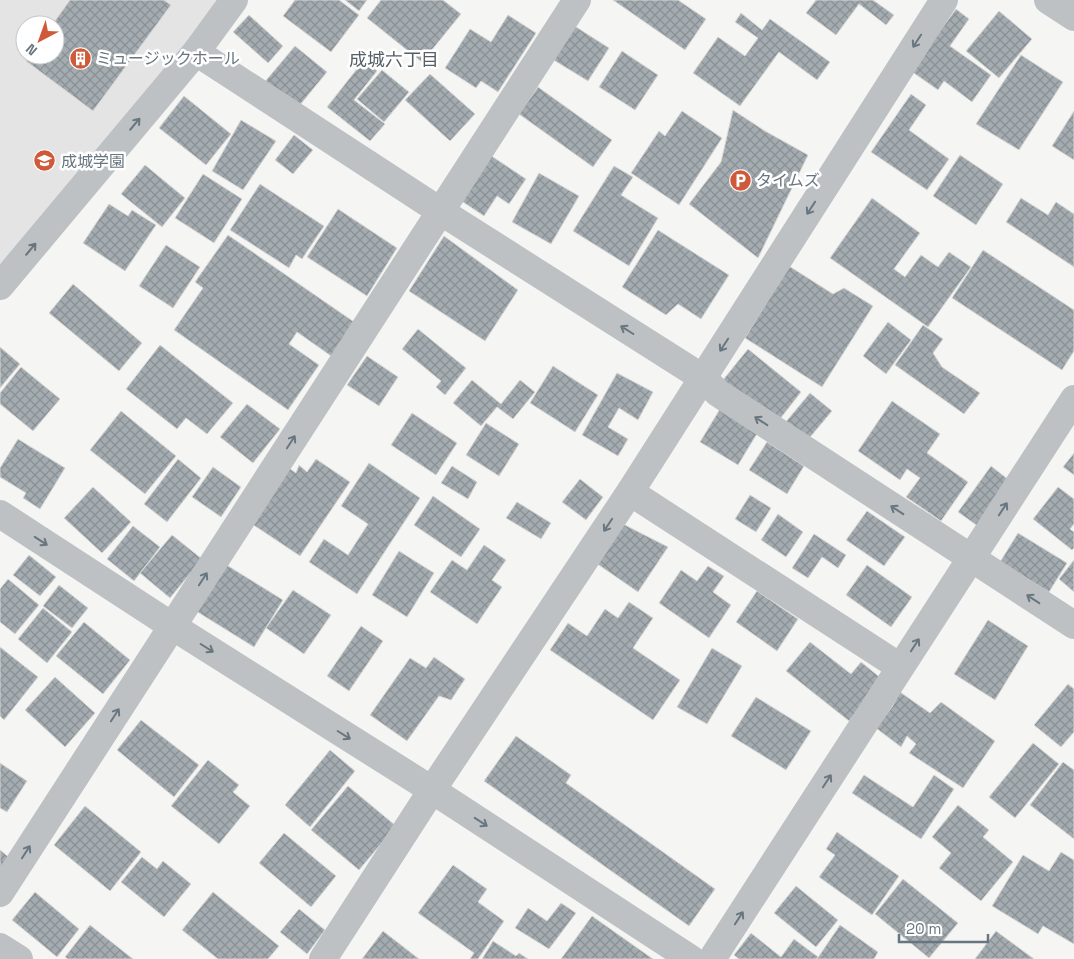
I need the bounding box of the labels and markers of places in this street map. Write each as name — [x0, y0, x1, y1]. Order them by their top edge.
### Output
building icon: ミュージックホール — [68, 46, 92, 70]
place label: ミュージックホール — [96, 48, 240, 69]
school or university icon: 成城学園 — [33, 149, 57, 173]
place label: 成城学園 — [61, 151, 125, 172]
parking icon: タイムズ — [728, 168, 752, 192]
place label: タイムズ — [756, 170, 820, 191]

